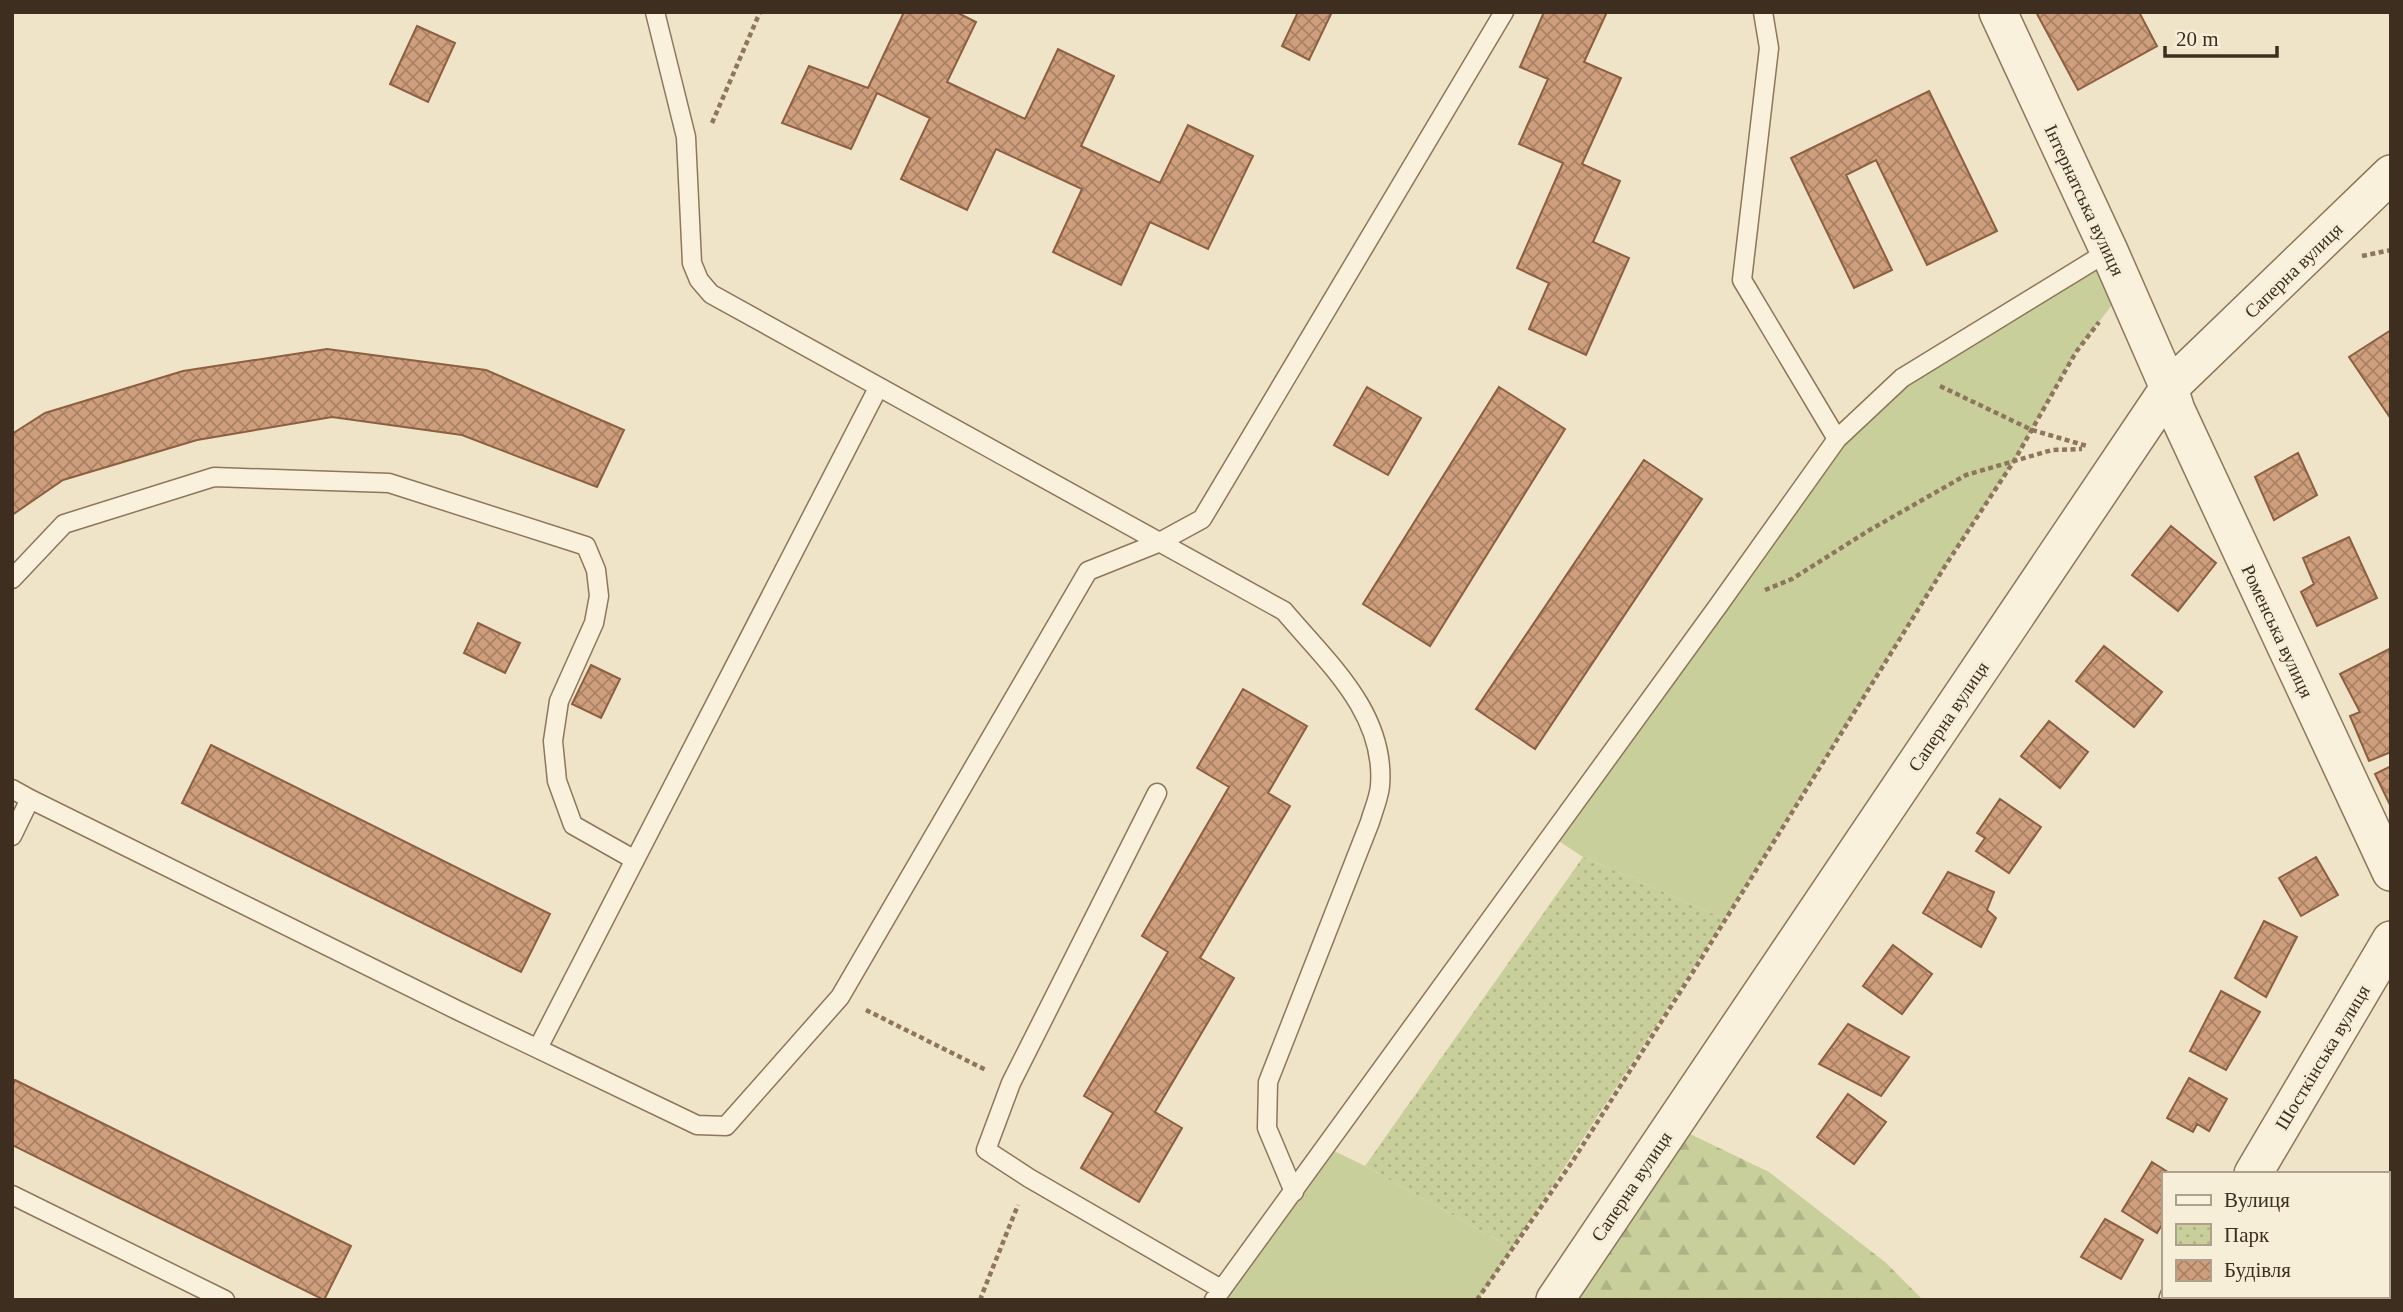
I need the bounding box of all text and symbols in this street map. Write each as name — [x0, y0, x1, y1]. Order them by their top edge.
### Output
scale bar — [2165, 14, 2277, 58]
text: 20 m — [2176, 27, 2219, 51]
street label: Інтернатська вулиця — [2040, 121, 2129, 279]
street label: Саперна вулиця — [2240, 218, 2347, 322]
street label: Роменська вулиця — [2237, 561, 2318, 701]
street label: Саперна вулиця — [1904, 657, 1993, 775]
street label: Шосткінська вулиця — [2271, 981, 2374, 1134]
street label: Саперна вулиця — [1587, 1127, 1676, 1245]
legend — [2162, 1172, 2389, 1298]
text: Вулиця — [2224, 1188, 2290, 1212]
text: Парк — [2224, 1223, 2270, 1247]
text: Будівля — [2224, 1258, 2291, 1282]

